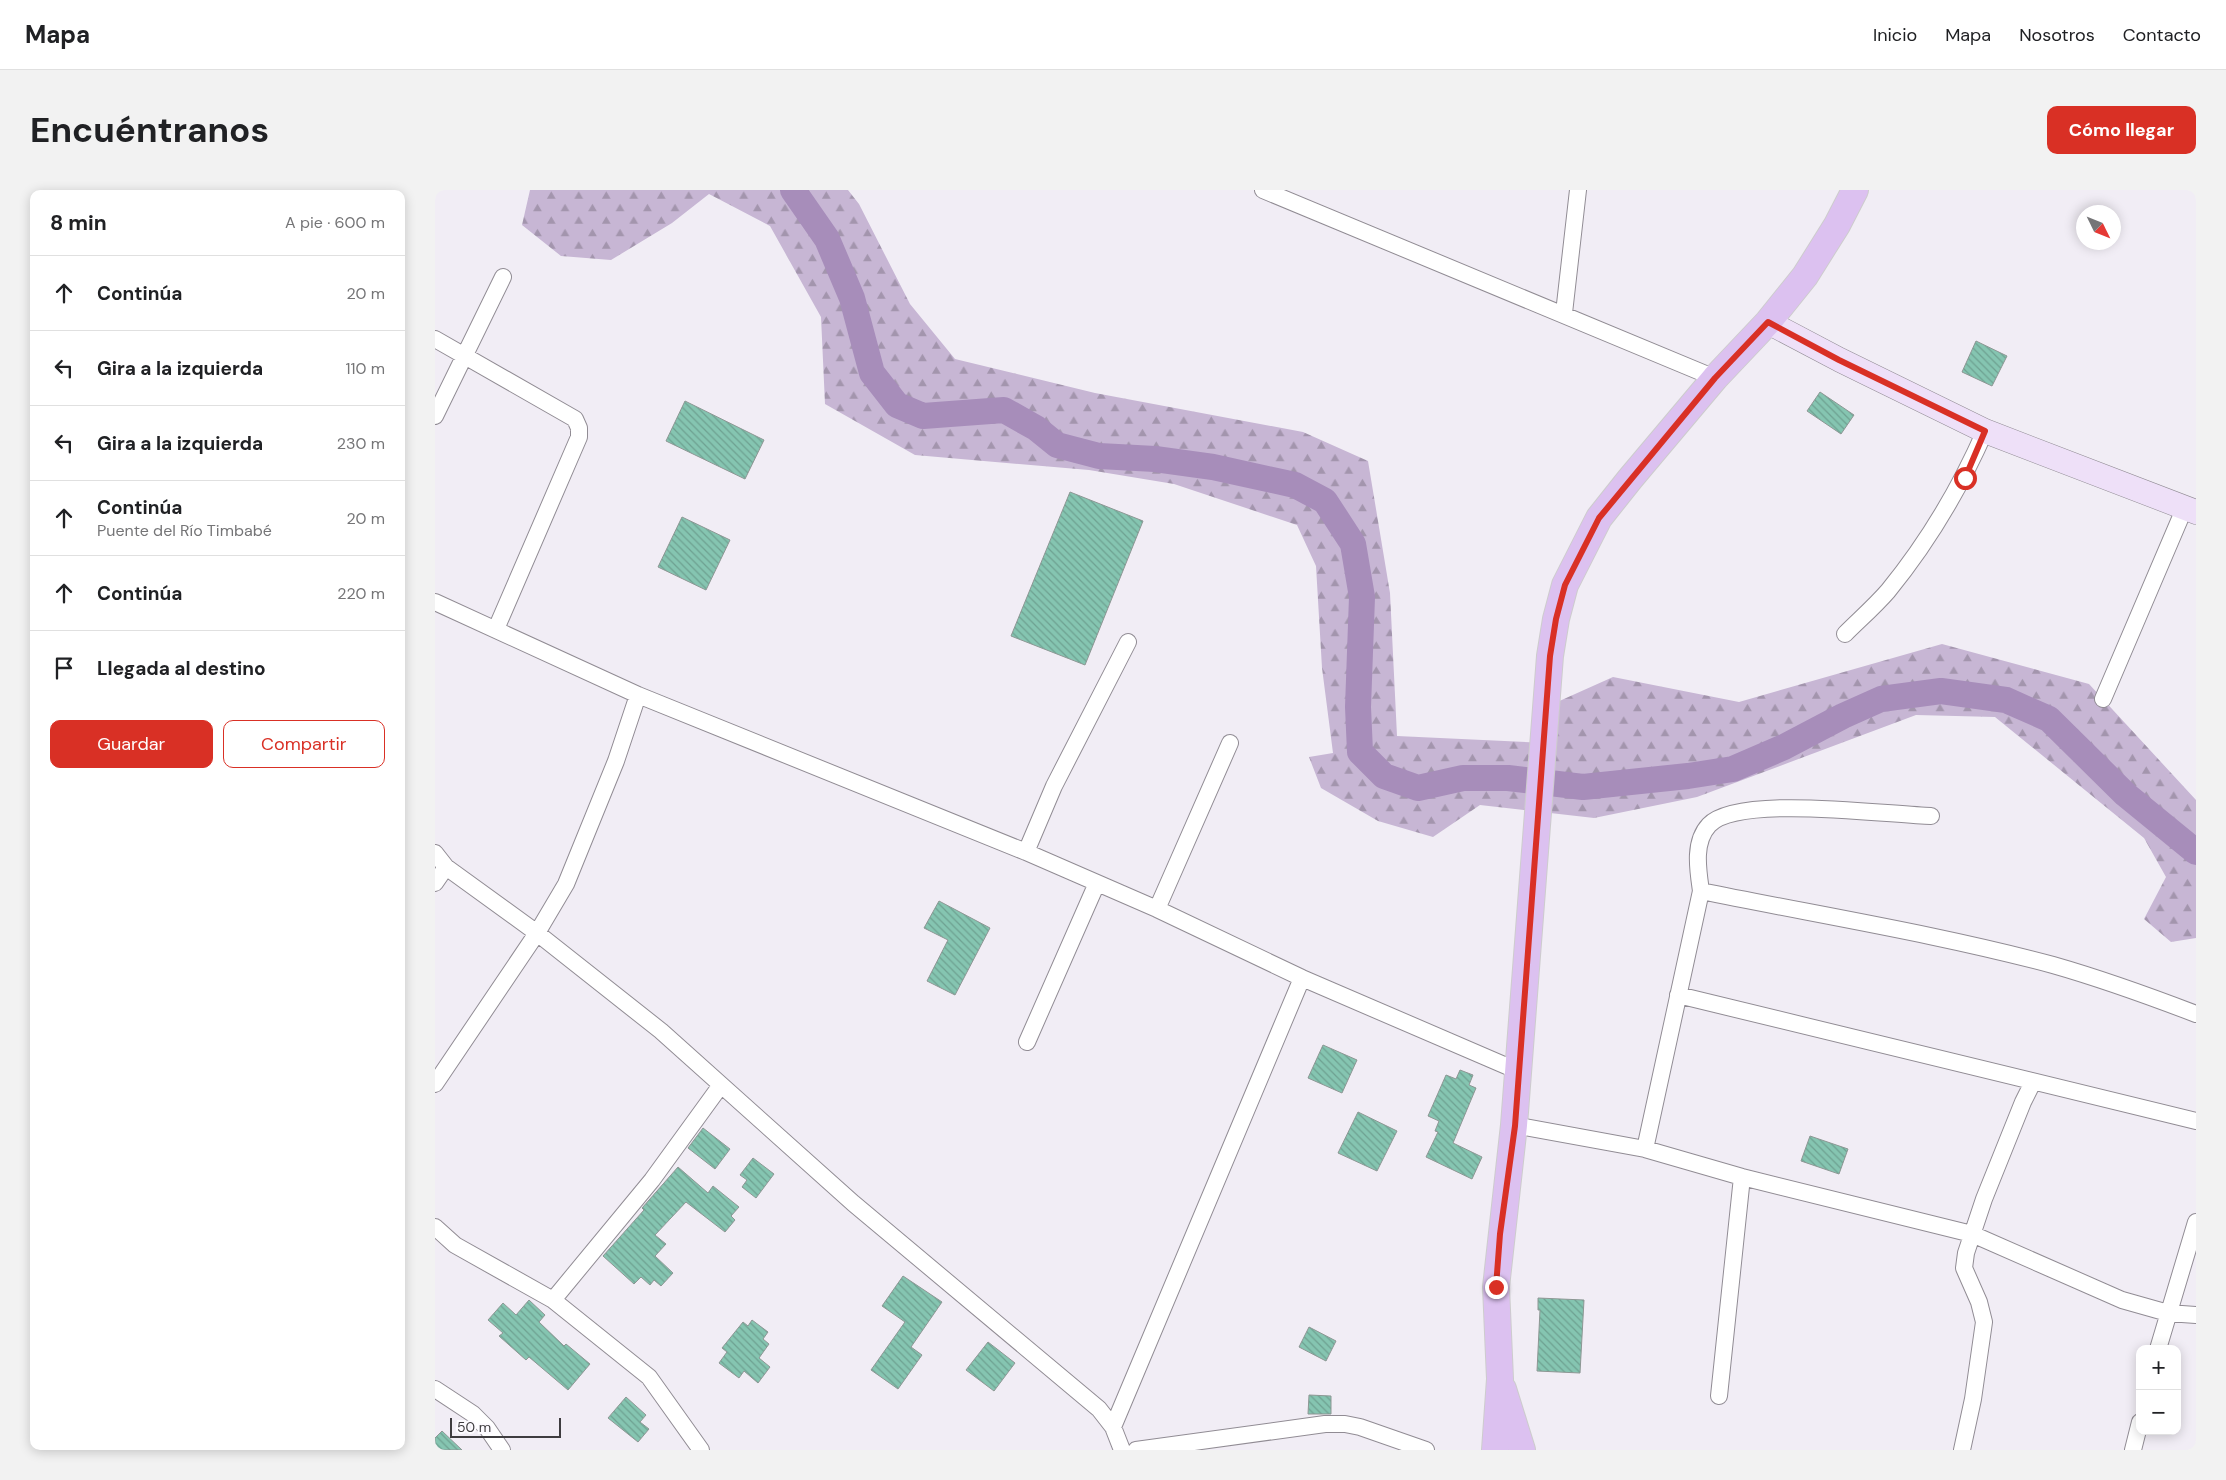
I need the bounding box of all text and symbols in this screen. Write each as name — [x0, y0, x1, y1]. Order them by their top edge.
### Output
text: Mapa — [25, 19, 90, 50]
text: Inicio — [1873, 23, 1917, 47]
text: Mapa — [1945, 23, 1991, 47]
text: Nosotros — [2019, 23, 2095, 47]
text: Contacto — [2123, 23, 2201, 47]
button: Cómo llegar — [2047, 106, 2196, 154]
text: Encuéntranos — [30, 107, 269, 153]
north arrow — [2076, 205, 2121, 250]
text: 8 min — [50, 209, 107, 237]
text: A pie · 600 m — [285, 212, 385, 233]
icon: ahead — [50, 279, 78, 307]
text: Continúa — [97, 281, 182, 306]
text: 20 m — [346, 283, 385, 304]
icon: left — [50, 354, 78, 382]
text: Gira a la izquierda — [97, 356, 263, 381]
text: 110 m — [346, 358, 385, 379]
icon: left — [50, 429, 78, 457]
text: Gira a la izquierda — [97, 431, 263, 456]
text: 230 m — [337, 433, 385, 454]
route start — [1954, 467, 1977, 490]
text: Continúa — [97, 495, 182, 520]
icon: ahead — [50, 504, 78, 532]
text: 20 m — [346, 508, 385, 529]
text: Puente del Río Timbabé — [97, 520, 272, 541]
icon: ahead — [50, 579, 78, 607]
text: Continúa — [97, 581, 182, 606]
text: 220 m — [337, 583, 385, 604]
icon: arrive — [50, 654, 78, 682]
text: Llegada al destino — [97, 656, 266, 681]
button: Guardar — [50, 720, 213, 768]
button: Compartir — [223, 720, 385, 768]
route end — [1485, 1276, 1508, 1299]
map controls — [2136, 1345, 2181, 1435]
button: + — [2136, 1345, 2181, 1390]
button: − — [2136, 1390, 2181, 1435]
scale bar — [450, 1415, 561, 1438]
text: 50 m — [457, 1418, 491, 1436]

